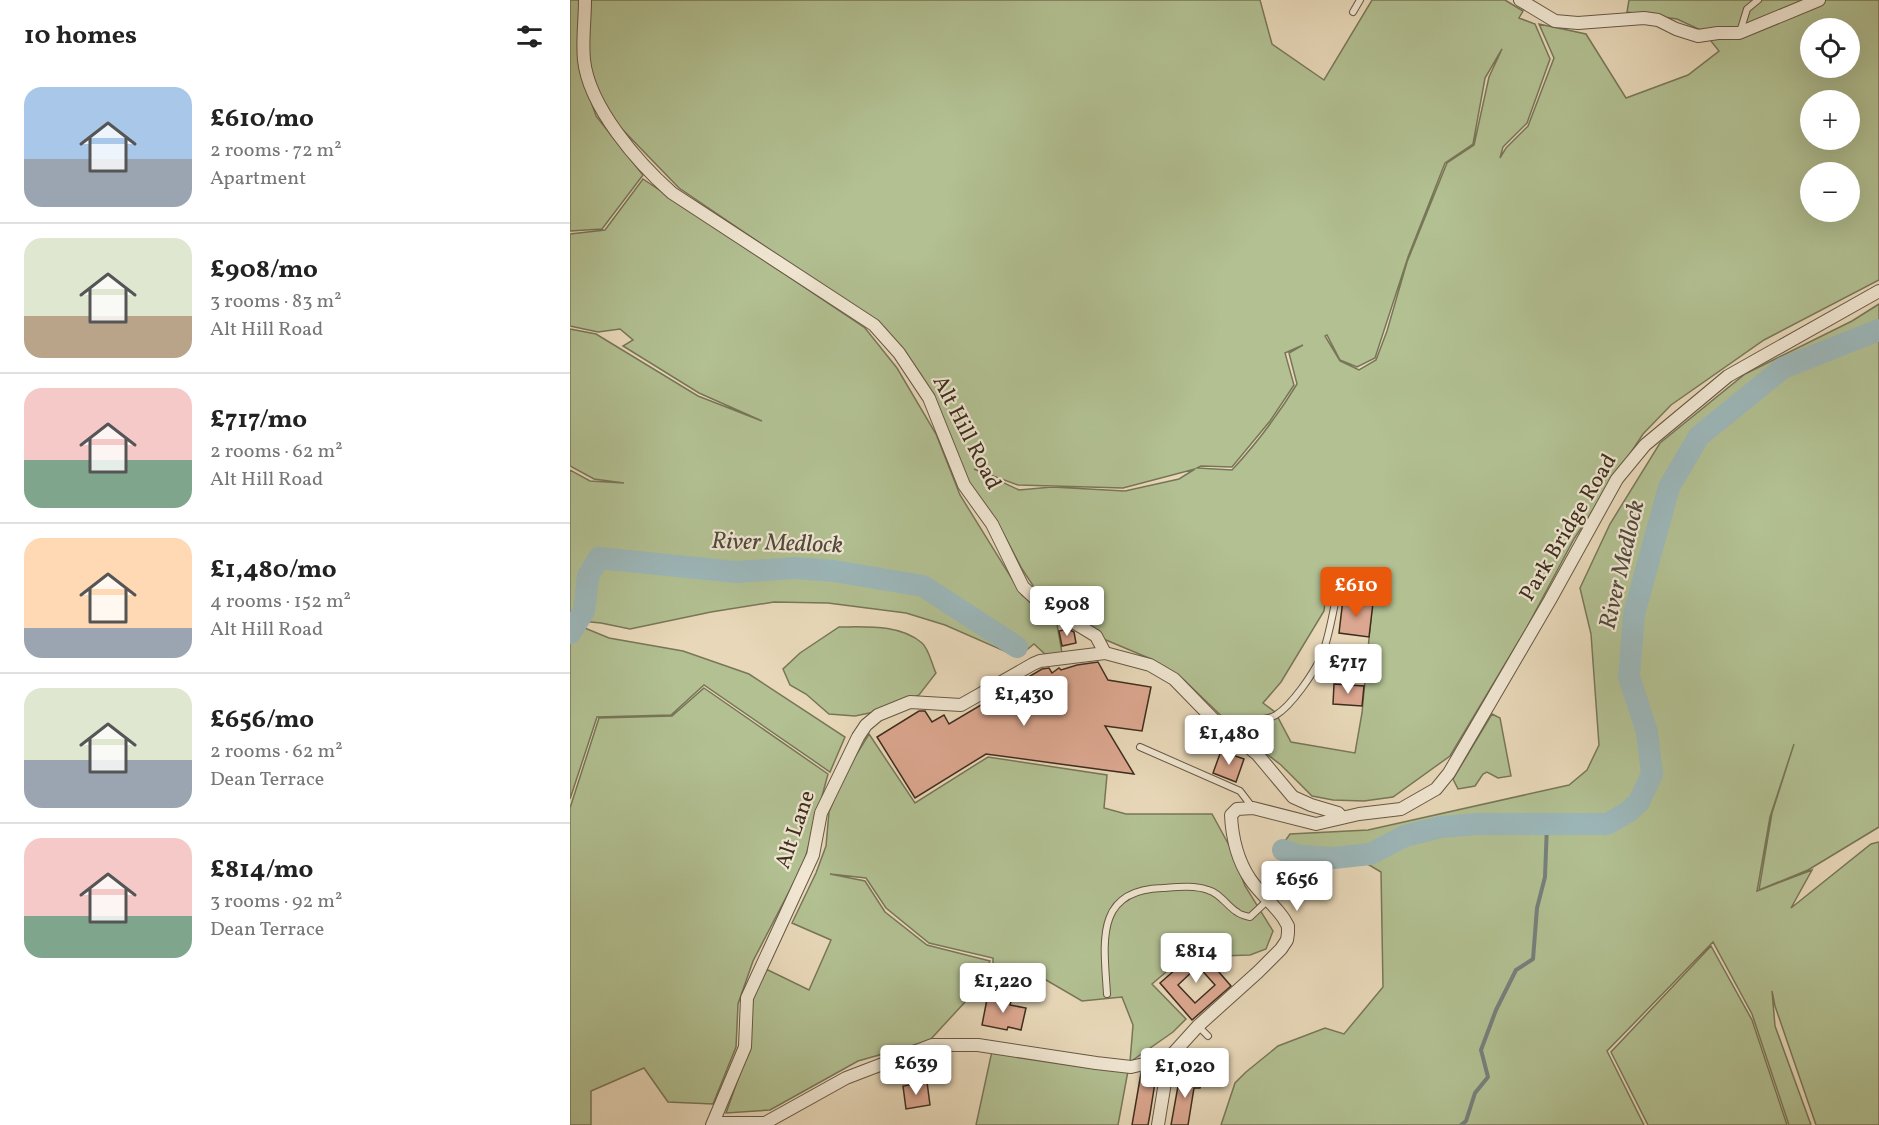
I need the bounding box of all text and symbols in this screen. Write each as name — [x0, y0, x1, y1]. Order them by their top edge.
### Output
text: 10 homes — [24, 18, 137, 54]
map controls — [1800, 18, 1860, 222]
button: locate — [1800, 18, 1860, 78]
icon: filters — [513, 20, 546, 53]
button: + — [1800, 90, 1860, 150]
text: £610/mo — [210, 101, 314, 137]
icon: home — [72, 111, 144, 183]
text: 2 rooms · 72 m² — [210, 137, 342, 165]
button: − — [1800, 162, 1860, 222]
text: Apartment — [210, 165, 306, 193]
text: £908/mo — [210, 252, 318, 288]
icon: home — [72, 262, 144, 334]
text: 3 rooms · 83 m² — [210, 288, 342, 316]
text: Alt Hill Road — [210, 316, 323, 344]
street label: Alt Hill Road — [924, 370, 1008, 496]
text: £717/mo — [210, 402, 307, 438]
icon: home — [72, 412, 144, 484]
text: 2 rooms · 62 m² — [210, 438, 343, 466]
street label: Park Bridge Road — [1513, 448, 1625, 608]
text: Alt Hill Road — [210, 466, 323, 494]
water label: River Medlock — [1592, 497, 1654, 633]
water label: River Medlock — [711, 525, 843, 563]
text: £1,480/mo — [210, 552, 337, 588]
icon: home — [72, 562, 144, 634]
pin: £610 — [1320, 567, 1392, 618]
text: £610 — [1335, 572, 1377, 600]
pin: £908 — [1031, 586, 1103, 637]
text: 4 rooms · 152 m² — [210, 588, 351, 616]
text: £908 — [1044, 591, 1090, 619]
text: Alt Hill Road — [210, 616, 323, 644]
pin: £717 — [1312, 644, 1384, 695]
text: £717 — [1329, 649, 1367, 677]
pin: £1,430 — [975, 676, 1073, 727]
text: £1,430 — [994, 681, 1054, 709]
text: £656/mo — [210, 702, 314, 738]
icon: home — [72, 712, 144, 784]
pin: £1,480 — [1180, 715, 1278, 766]
text: £1,480 — [1199, 720, 1259, 748]
text: 2 rooms · 62 m² — [210, 738, 343, 766]
text: Dean Terrace — [210, 766, 324, 794]
street label: Alt Lane — [768, 787, 824, 873]
text: £814/mo — [210, 852, 313, 888]
pin: £656 — [1261, 861, 1333, 912]
icon: home — [72, 862, 144, 934]
text: £656 — [1275, 866, 1319, 894]
text: 3 rooms · 92 m² — [210, 888, 342, 916]
text: Dean Terrace — [210, 916, 324, 944]
pin: £814 — [1160, 933, 1232, 984]
text: £814 — [1175, 938, 1217, 966]
pin: £1,220 — [954, 963, 1052, 1014]
text: £1,220 — [974, 968, 1032, 996]
pin: £639 — [880, 1045, 952, 1096]
pin: £1,020 — [1136, 1048, 1234, 1099]
text: £639 — [894, 1050, 938, 1078]
text: £1,020 — [1155, 1053, 1215, 1081]

